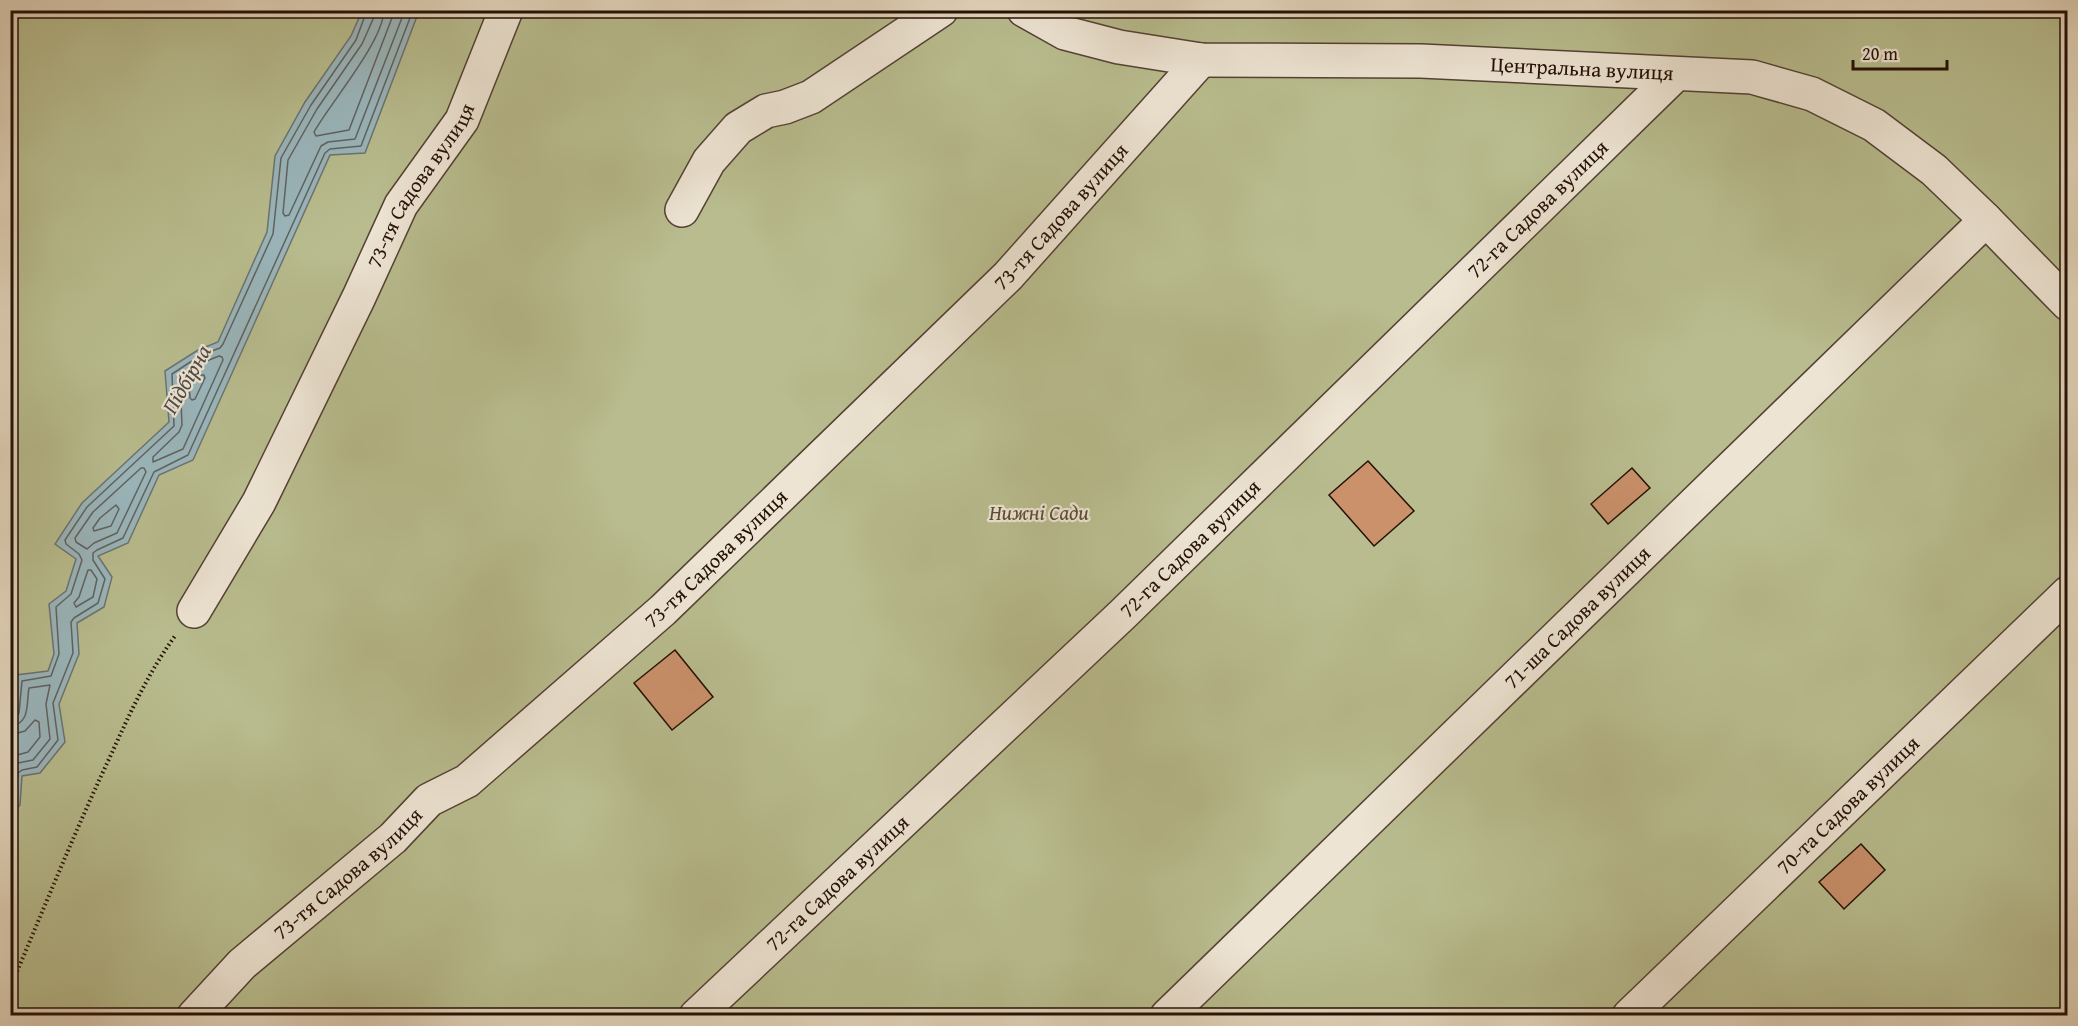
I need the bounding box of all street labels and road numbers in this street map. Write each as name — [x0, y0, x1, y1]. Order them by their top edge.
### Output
street label: Центральна вулиця — [1490, 48, 1675, 88]
street label: 73-тя Садова вулиця — [358, 98, 482, 273]
street label: 72-га Садова вулиця — [1460, 132, 1615, 285]
street label: 73-тя Садова вулиця — [986, 135, 1135, 297]
street label: 72-га Садова вулиця — [1112, 472, 1268, 625]
street label: 73-тя Садова вулиця — [637, 481, 794, 635]
street label: 71-ша Садова вулиця — [1496, 538, 1657, 696]
street label: 70-та Садова вулиця — [1769, 728, 1926, 881]
street label: 73-тя Садова вулиця — [266, 800, 430, 947]
street label: 72-га Садова вулиця — [758, 807, 916, 958]

